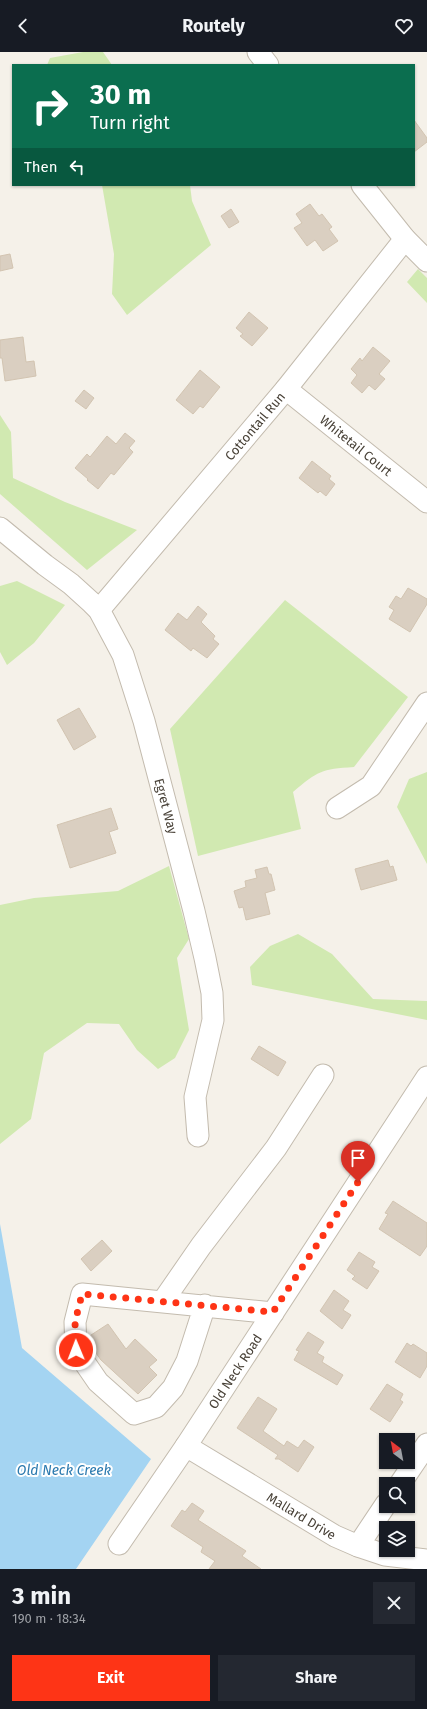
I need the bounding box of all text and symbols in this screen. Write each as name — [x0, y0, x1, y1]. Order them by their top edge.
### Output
icon: back — [12, 15, 34, 37]
text: Routely — [182, 15, 245, 37]
icon: heart — [393, 15, 415, 37]
text: 30 m — [90, 78, 151, 111]
icon: right — [24, 80, 76, 132]
text: Turn right — [90, 112, 170, 134]
icon: left — [66, 156, 88, 178]
text: Then — [24, 158, 58, 176]
street label: Cottontail Run — [222, 389, 288, 464]
street label: Whitetail Court — [317, 412, 395, 479]
street label: Egret Way — [151, 777, 181, 836]
pin — [341, 1141, 375, 1182]
icon: arrive — [347, 1147, 369, 1169]
position arrow — [55, 1329, 97, 1371]
street label: Old Neck Road — [205, 1331, 265, 1412]
north arrow — [379, 1433, 415, 1469]
map controls — [379, 1433, 415, 1557]
water label: Old Neck Creek — [17, 1462, 112, 1479]
button: search — [379, 1477, 415, 1513]
street label: Mallard Drive — [264, 1490, 339, 1543]
button: layers — [379, 1521, 415, 1557]
text: 3 min — [12, 1582, 71, 1610]
button: close — [373, 1582, 415, 1624]
text: 190 m · 18:34 — [12, 1611, 86, 1626]
button: Exit — [12, 1655, 210, 1701]
button: Share — [218, 1655, 415, 1701]

